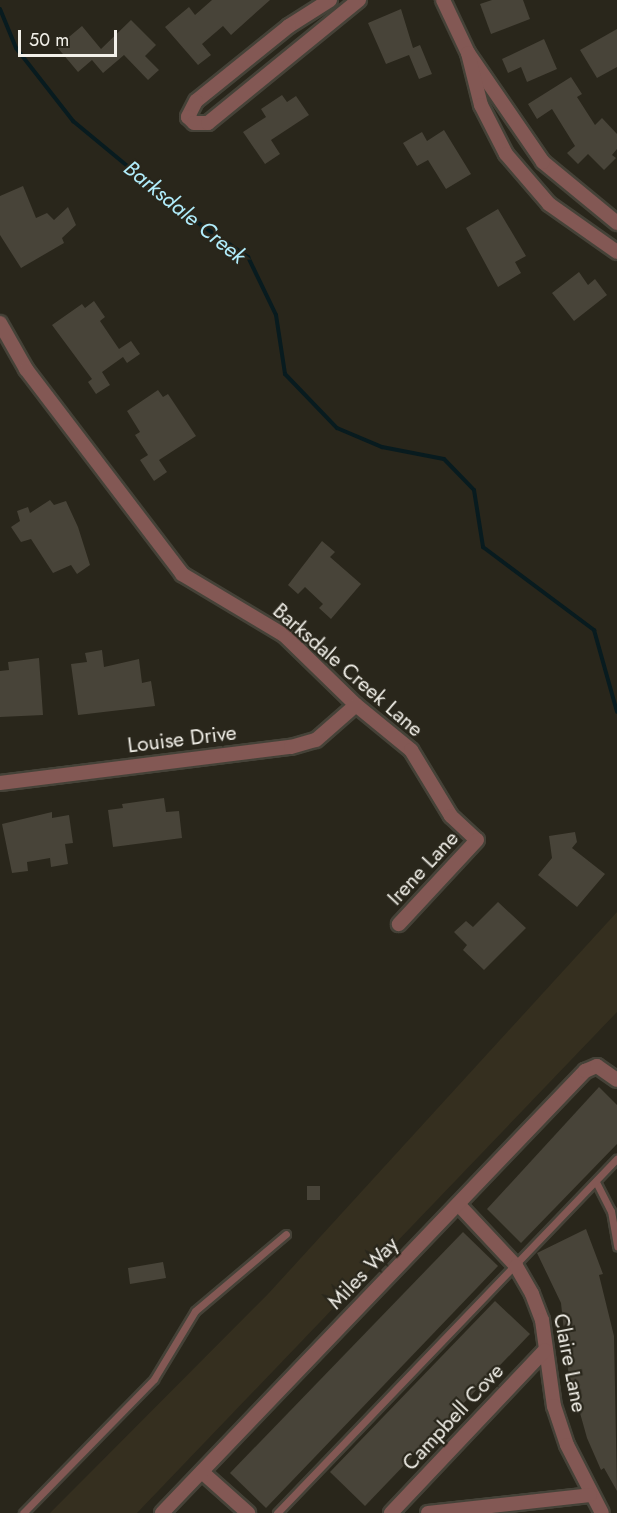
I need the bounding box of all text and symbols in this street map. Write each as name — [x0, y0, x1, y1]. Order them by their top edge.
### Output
scale bar — [21, 18, 120, 56]
text: 50 m — [29, 27, 69, 53]
water label: Barksdale Creek — [119, 155, 251, 269]
street label: Barksdale Creek Lane — [268, 598, 428, 742]
street label: Louise Drive — [126, 720, 238, 758]
street label: Irene Lane — [382, 826, 464, 910]
street label: Miles Way — [322, 1232, 404, 1314]
street label: Claire Lane — [548, 1311, 592, 1415]
street label: Campbell Cove — [397, 1358, 509, 1476]

